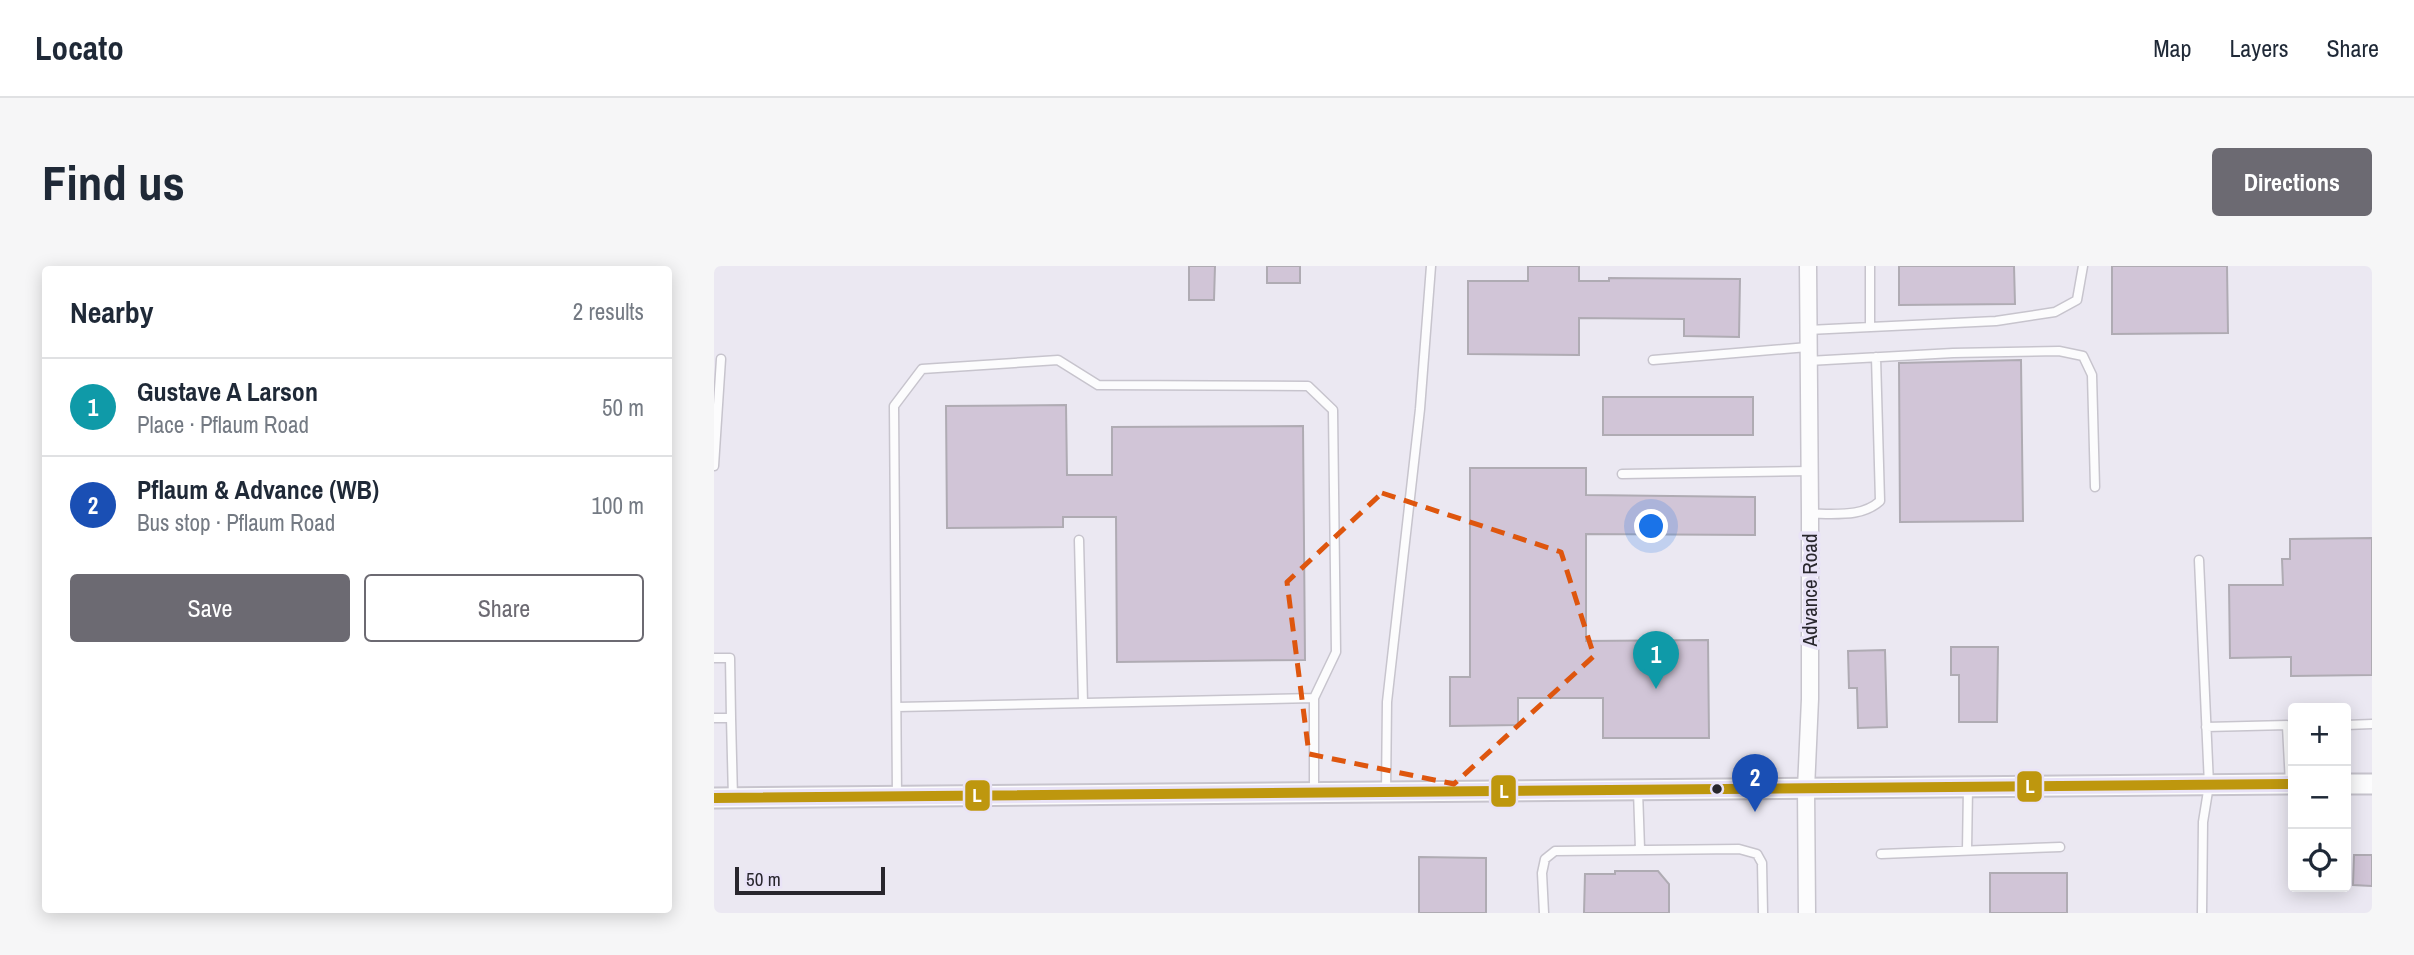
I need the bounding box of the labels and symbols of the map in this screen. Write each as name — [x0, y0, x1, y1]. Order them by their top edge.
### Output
your location — [1634, 509, 1668, 543]
street label: Advance Road — [1795, 534, 1824, 647]
pin: 1 — [1633, 631, 1679, 689]
pin: 2 — [1732, 754, 1778, 812]
line badge: L — [2016, 770, 2043, 803]
text: L — [2025, 773, 2035, 799]
line badge: L — [1490, 774, 1517, 808]
text: L — [1499, 778, 1509, 804]
line badge: L — [964, 779, 991, 812]
text: L — [972, 782, 982, 808]
unlabelled marker — [1710, 782, 1724, 796]
scale bar — [735, 864, 886, 896]

